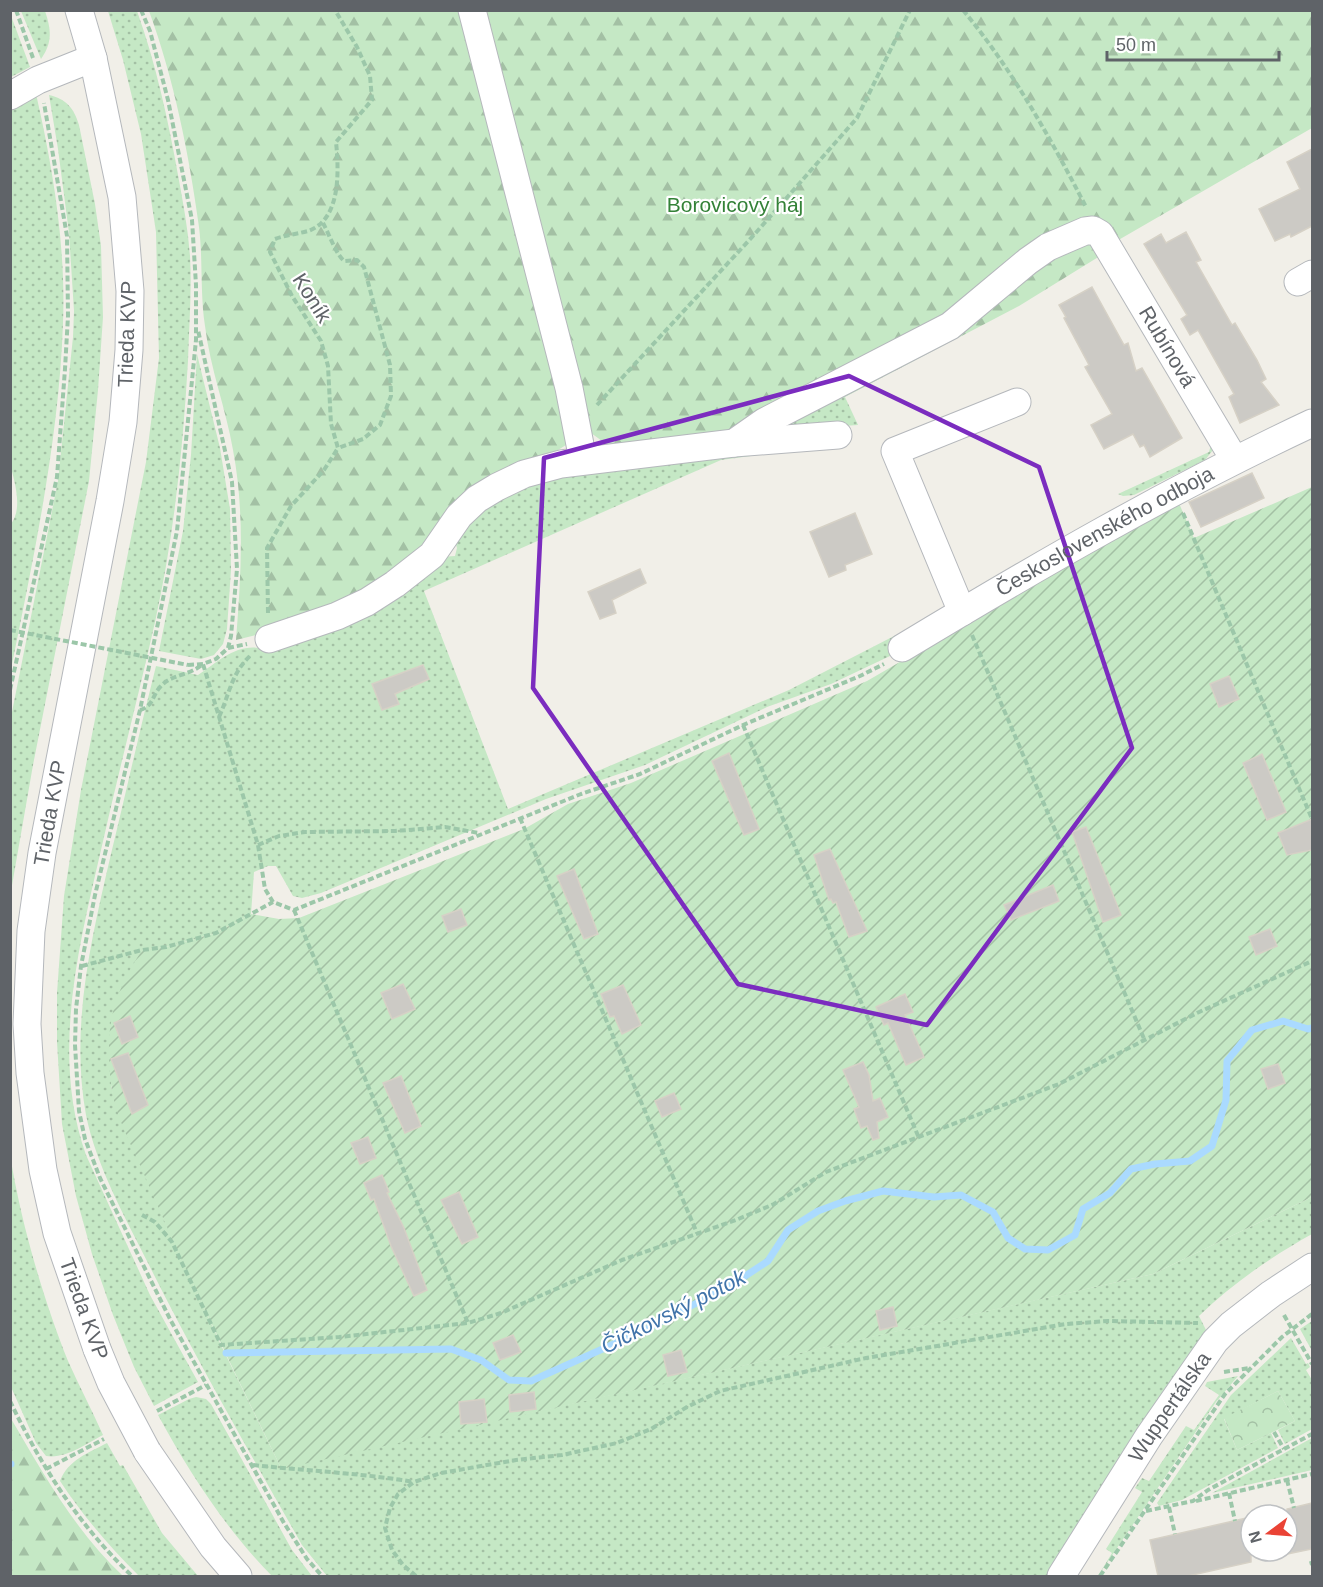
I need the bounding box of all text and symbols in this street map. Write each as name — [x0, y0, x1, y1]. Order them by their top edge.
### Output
scale bar — [1107, 24, 1280, 62]
text: 50 m — [1116, 35, 1156, 55]
park label: Borovicový háj — [667, 193, 803, 216]
street label: Koník — [288, 269, 337, 327]
street label: Trieda KVP — [113, 280, 140, 388]
street label: Rubínová — [1135, 302, 1201, 391]
street label: Československého odboja — [992, 461, 1217, 600]
street label: Trieda KVP — [29, 758, 70, 867]
street label: Trieda KVP — [55, 1255, 114, 1363]
water label: Čičkovský potok — [597, 1264, 751, 1359]
street label: Wuppertálska — [1124, 1347, 1215, 1466]
north arrow — [1239, 1503, 1299, 1563]
text: N — [1245, 1529, 1265, 1545]

